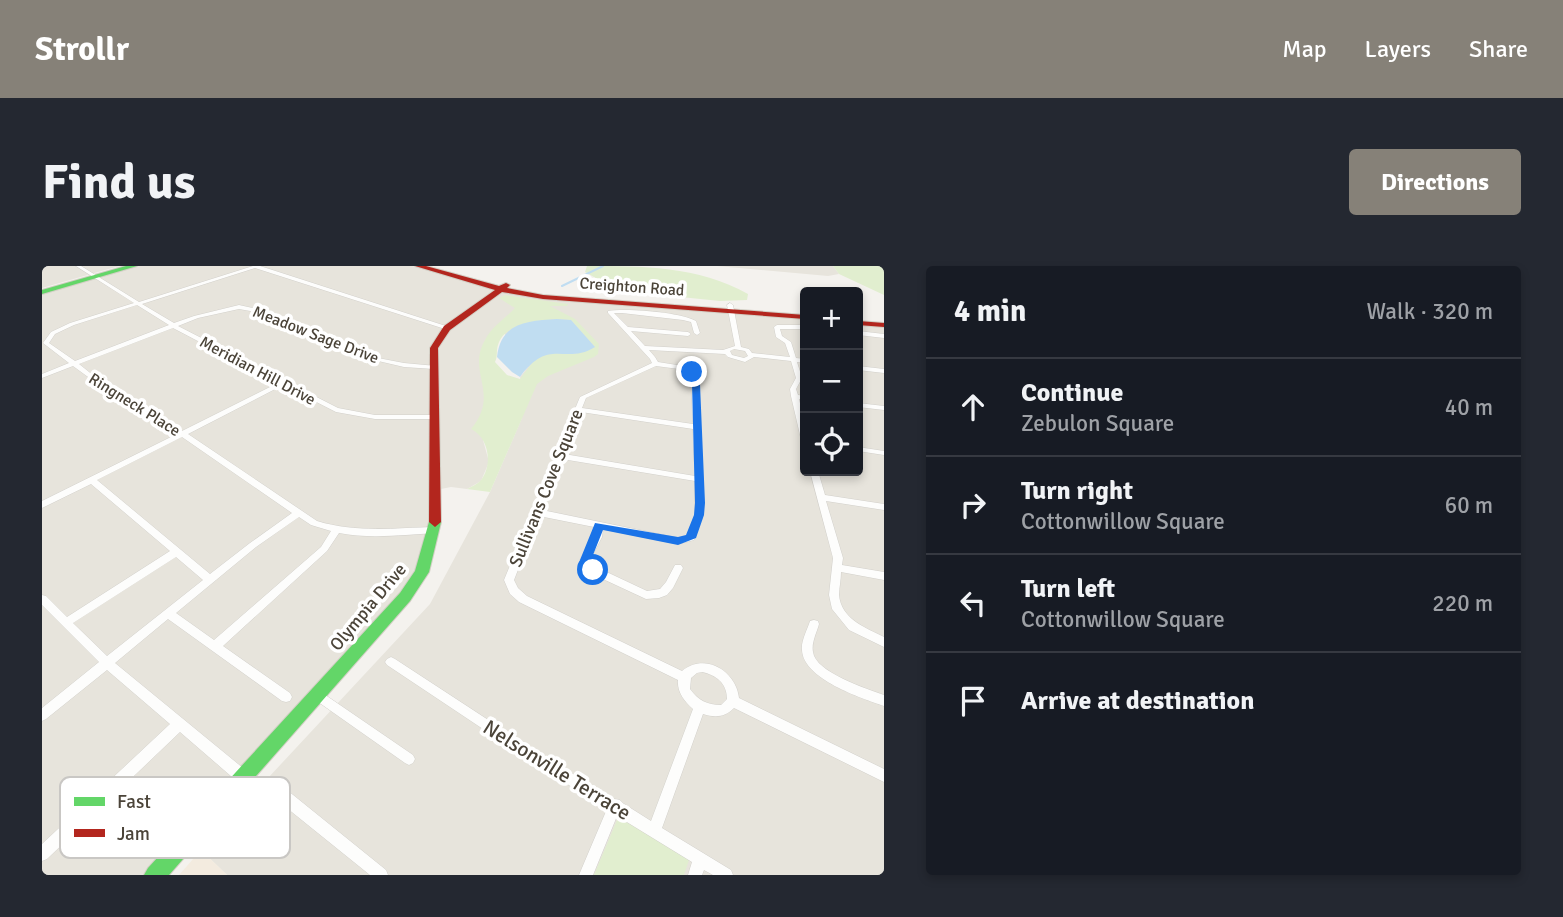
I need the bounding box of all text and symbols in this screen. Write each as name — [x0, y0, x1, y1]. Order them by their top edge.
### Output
text: Strollr — [35, 29, 129, 70]
text: Map — [1282, 34, 1327, 64]
text: Layers — [1365, 34, 1431, 64]
text: Share — [1469, 34, 1528, 64]
button: Directions — [1349, 149, 1521, 215]
text: Find us — [42, 152, 195, 212]
street label: Creighton Road — [579, 273, 685, 301]
map controls — [800, 287, 863, 476]
button: + — [800, 287, 863, 350]
text: 4 min — [954, 293, 1026, 330]
text: Walk · 320 m — [1367, 297, 1493, 326]
street label: Meadow Sage Drive — [250, 302, 381, 368]
street label: Meridian Hill Drive — [196, 332, 319, 410]
button: − — [800, 350, 863, 413]
route end — [676, 356, 707, 387]
street label: Ringneck Place — [85, 369, 184, 441]
text: Continue — [1021, 377, 1123, 409]
icon: ahead — [954, 388, 992, 426]
text: 40 m — [1445, 393, 1493, 422]
street label: Sullivans Cove Square — [504, 406, 588, 570]
text: Zebulon Square — [1021, 409, 1174, 438]
button: locate — [800, 413, 863, 476]
text: Turn right — [1021, 475, 1133, 507]
icon: right — [954, 486, 992, 524]
text: 60 m — [1445, 491, 1493, 520]
text: Cottonwillow Square — [1021, 507, 1225, 536]
route start — [577, 554, 608, 585]
street label: Olympia Drive — [325, 559, 411, 655]
text: Turn left — [1021, 573, 1115, 605]
icon: left — [954, 584, 992, 622]
text: 220 m — [1432, 589, 1493, 618]
text: Cottonwillow Square — [1021, 605, 1225, 634]
icon: arrive — [954, 682, 992, 720]
text: Arrive at destination — [1021, 685, 1254, 717]
street label: Nelsonville Terrace — [478, 714, 636, 826]
legend — [60, 777, 290, 858]
text: Fast — [117, 790, 151, 814]
text: Jam — [117, 822, 150, 846]

